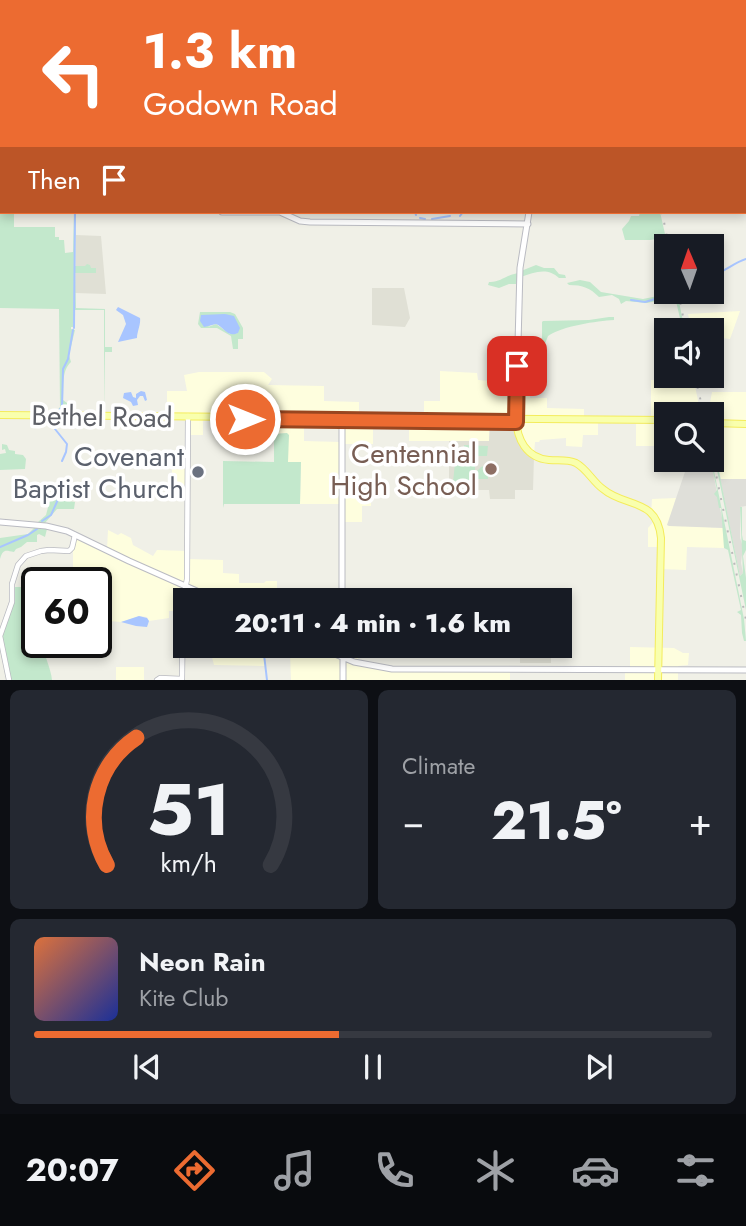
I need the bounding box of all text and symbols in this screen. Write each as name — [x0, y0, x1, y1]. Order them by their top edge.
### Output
text: 1.3 km — [143, 16, 297, 86]
icon: left — [28, 28, 119, 119]
text: Godown Road — [143, 81, 338, 127]
text: Then — [28, 161, 81, 199]
icon: arrive — [95, 161, 133, 199]
north arrow — [654, 234, 724, 304]
map controls — [654, 234, 724, 472]
button: sound — [654, 318, 724, 388]
pin — [487, 336, 547, 396]
icon: arrive — [498, 347, 536, 385]
position arrow — [208, 382, 282, 456]
street label: Bethel Road — [31, 395, 173, 438]
button: search — [654, 402, 724, 472]
place label: Centennial High School — [330, 433, 477, 506]
place label: Covenant Baptist Church — [13, 436, 184, 509]
marker: Centennial High School — [483, 461, 499, 477]
marker: Covenant Baptist Church — [190, 464, 206, 480]
speed limit sign: 60 — [21, 567, 112, 658]
text: 20:11 · 4 min · 1.6 km — [234, 604, 511, 642]
text: Climate — [402, 749, 475, 783]
text: 51 — [147, 758, 231, 863]
text: 21.5° — [491, 783, 622, 859]
text: − — [402, 794, 424, 849]
text: + — [689, 794, 712, 849]
text: km/h — [161, 845, 217, 881]
text: Neon Rain — [139, 943, 266, 981]
text: Kite Club — [139, 981, 228, 1015]
icon: previous — [128, 1048, 166, 1086]
icon: pause — [354, 1048, 392, 1086]
icon: next — [580, 1048, 618, 1086]
icon: directions — [170, 1146, 219, 1195]
icon: music — [270, 1146, 319, 1195]
icon: phone — [370, 1146, 419, 1195]
icon: climate — [471, 1146, 520, 1195]
icon: car — [571, 1146, 620, 1195]
icon: filters — [671, 1146, 720, 1195]
text: 20:07 — [26, 1147, 119, 1193]

